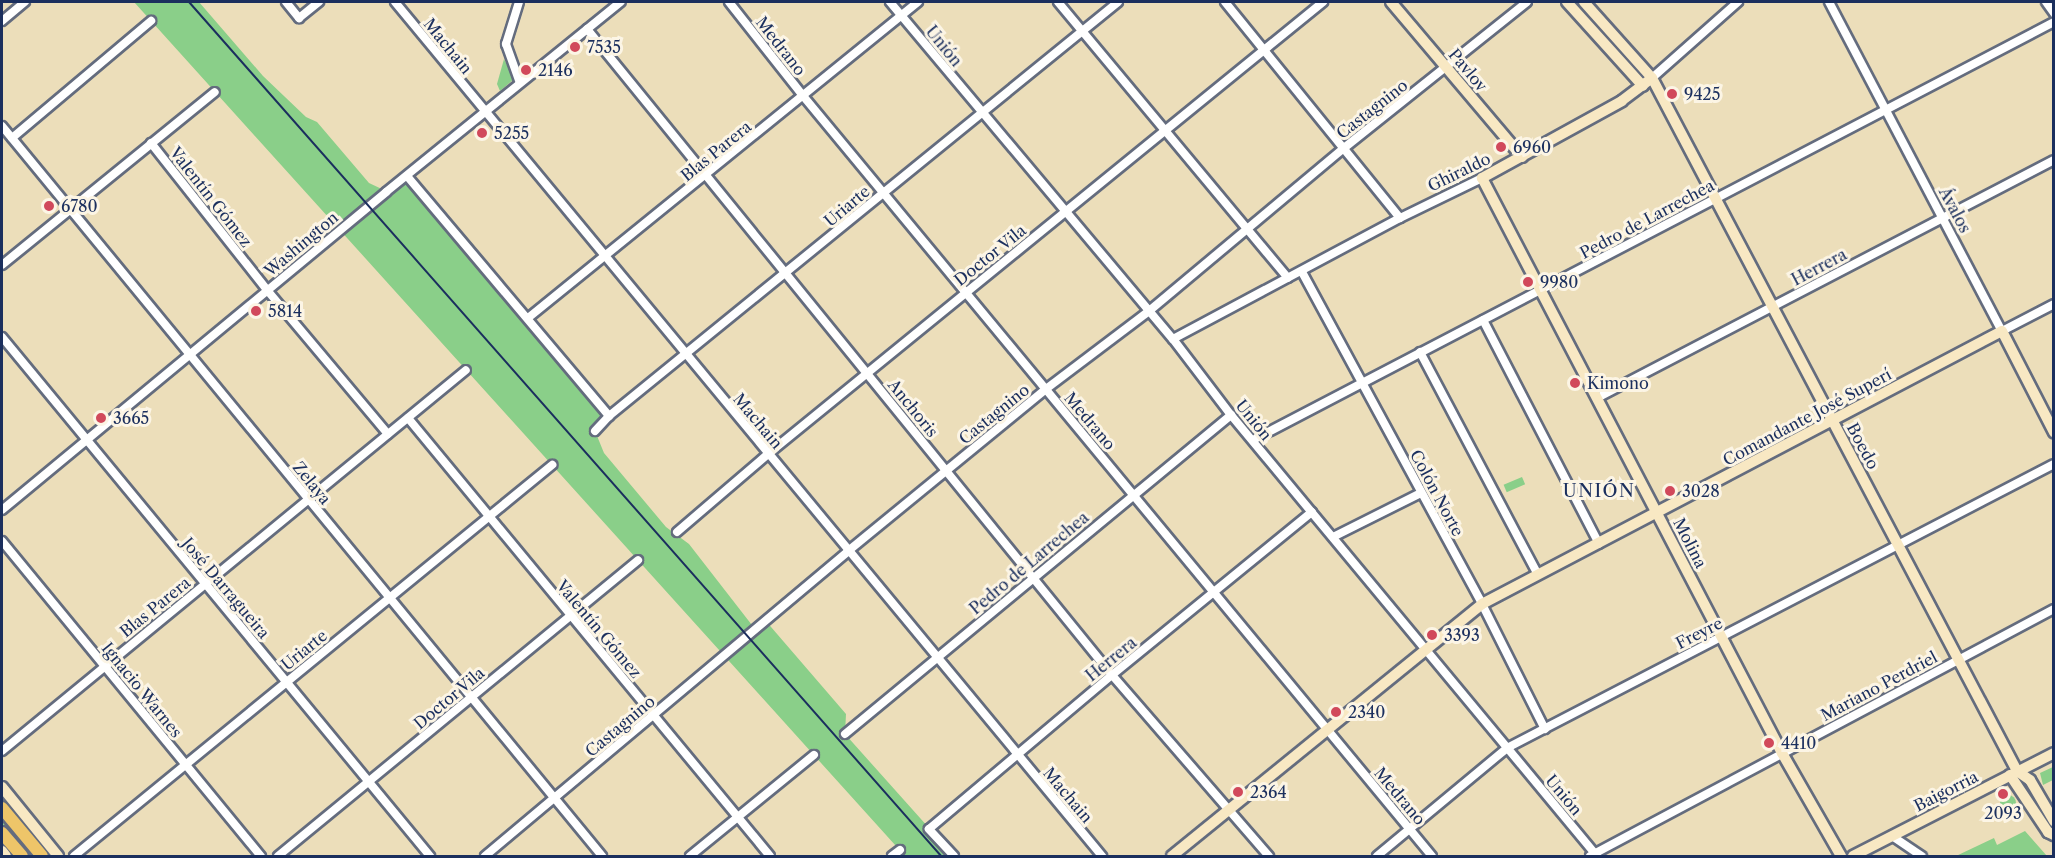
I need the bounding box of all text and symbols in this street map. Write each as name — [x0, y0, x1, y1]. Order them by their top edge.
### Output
street label: Medrano — [752, 13, 810, 79]
street label: Machain — [420, 14, 476, 78]
street label: Unión — [922, 22, 966, 70]
place label: 7535 — [587, 37, 621, 57]
marker: 7535 — [568, 40, 582, 54]
street label: Pavlov — [1445, 45, 1491, 95]
place label: 2146 — [538, 60, 573, 80]
marker: 2146 — [519, 63, 533, 77]
street label: Castagnino — [1333, 75, 1411, 143]
place label: 9425 — [1684, 84, 1721, 104]
marker: 9425 — [1665, 87, 1679, 101]
street label: Blas Parera — [677, 117, 755, 185]
place label: 5255 — [494, 123, 529, 143]
marker: 5255 — [475, 126, 489, 140]
place label: 6960 — [1513, 137, 1551, 157]
marker: 6960 — [1494, 140, 1508, 154]
street label: Valentín Gómez — [166, 143, 256, 251]
street label: Ghiraldo — [1425, 149, 1493, 195]
street label: Pedro de Larrechea — [1577, 175, 1717, 263]
street label: Uriarte — [820, 182, 874, 230]
street label: Ávalos — [1935, 184, 1975, 236]
place label: 6780 — [61, 196, 98, 216]
marker: 6780 — [42, 199, 56, 213]
street label: Washington — [260, 208, 342, 280]
street label: Doctor Vila — [950, 220, 1030, 290]
street label: Herrera — [1788, 245, 1850, 289]
place label: 9980 — [1540, 272, 1578, 292]
marker: 9980 — [1521, 275, 1535, 289]
place label: 5814 — [268, 301, 302, 321]
marker: 5814 — [249, 304, 263, 318]
street label: Comandante José Superí — [1720, 364, 1894, 470]
place label: Kimono — [1587, 373, 1649, 393]
street label: Anchoris — [884, 375, 942, 441]
marker: Kimono — [1568, 376, 1582, 390]
street label: Castagnino — [955, 380, 1033, 448]
street label: Medrano — [1060, 388, 1120, 454]
street label: Machain — [729, 389, 787, 453]
street label: Unión — [1232, 396, 1276, 444]
place label: 3665 — [113, 408, 149, 428]
marker: 3665 — [94, 411, 108, 425]
street label: Boedo — [1843, 420, 1883, 472]
street label: Colón Norte — [1406, 447, 1468, 539]
street label: Zelaya — [289, 458, 335, 508]
district label: UNIÓN — [1563, 480, 1635, 502]
place label: 3028 — [1682, 481, 1720, 501]
marker: 3028 — [1663, 484, 1677, 498]
street label: Pedro de Larrechea — [966, 508, 1092, 618]
street label: Molina — [1669, 515, 1711, 571]
street label: José Darragueira — [178, 534, 274, 642]
street label: Blas Parera — [116, 573, 194, 641]
street label: Valentín Gómez — [552, 576, 646, 682]
street label: Freyre — [1672, 613, 1726, 653]
place label: 3393 — [1444, 625, 1480, 645]
street label: Uriarte — [277, 626, 331, 674]
marker: 3393 — [1425, 628, 1439, 642]
street label: Herrera — [1082, 633, 1140, 685]
street label: Ignacio Warnes — [98, 638, 186, 742]
street label: Mariano Perdriel — [1817, 647, 1941, 725]
street label: Doctor Vila — [409, 663, 489, 733]
street label: Castagnino — [581, 691, 659, 761]
place label: 2340 — [1348, 702, 1385, 722]
marker: 2340 — [1329, 705, 1343, 719]
place label: 4410 — [1781, 733, 1816, 753]
marker: 4410 — [1762, 736, 1776, 750]
street label: Machain — [1039, 763, 1097, 827]
street label: Medrano — [1370, 763, 1430, 829]
street label: Baigorria — [1911, 767, 1981, 815]
street label: Unión — [1542, 771, 1586, 819]
place label: 2364 — [1250, 782, 1287, 802]
marker: 2364 — [1231, 785, 1245, 799]
marker: 2093 — [1996, 787, 2010, 801]
place label: 2093 — [1984, 803, 2022, 823]

